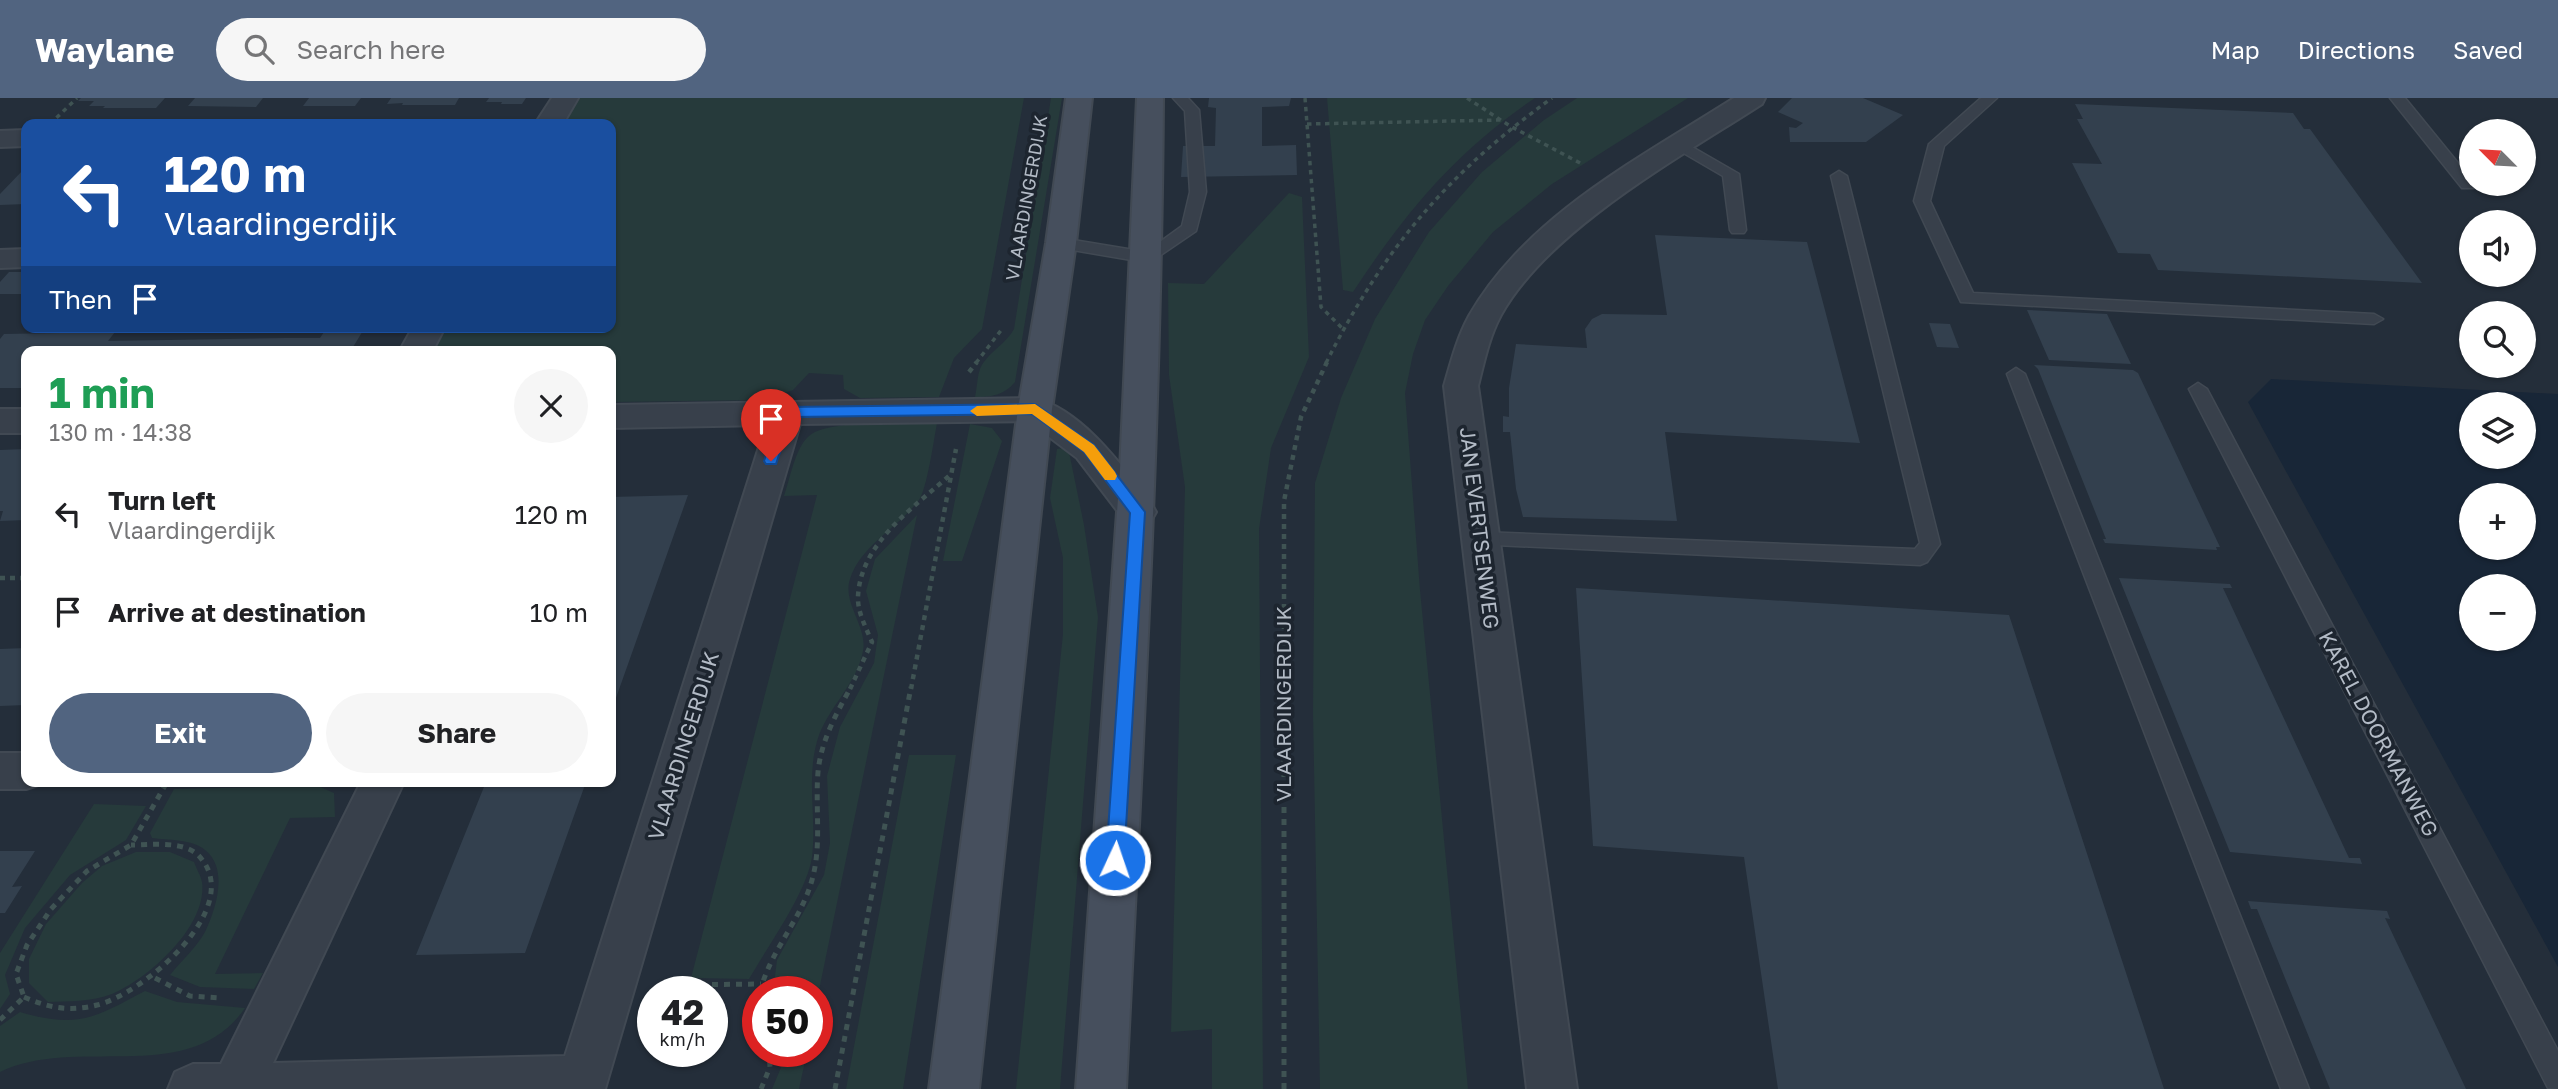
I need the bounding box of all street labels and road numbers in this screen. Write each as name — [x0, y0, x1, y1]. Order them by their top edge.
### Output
street label: VLAARDINGERDIJK — [1001, 113, 1051, 283]
street label: JAN EVERTSENWEG — [1455, 426, 1505, 630]
street label: VLAARDINGERDIJK — [1270, 606, 1296, 802]
street label: KAREL DOORMANWEG — [2314, 626, 2444, 841]
street label: VLAARDINGERDIJK — [642, 648, 724, 843]

